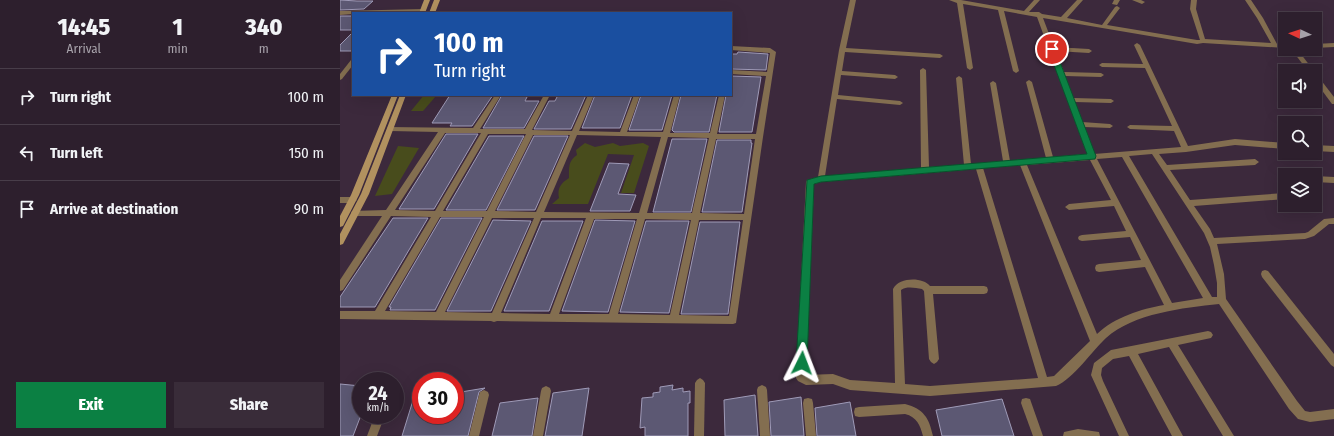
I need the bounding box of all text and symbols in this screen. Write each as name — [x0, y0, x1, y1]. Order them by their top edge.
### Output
north arrow — [1278, 12, 1322, 56]
map controls — [1278, 12, 1322, 212]
text: 14:45 — [57, 13, 110, 41]
text: 1 — [172, 13, 183, 41]
text: 340 — [245, 13, 283, 41]
text: 100 m — [434, 26, 504, 59]
icon: right — [368, 28, 420, 80]
pin — [1035, 32, 1069, 66]
icon: arrive — [1041, 38, 1063, 60]
text: Arrival — [67, 41, 101, 56]
text: min — [168, 41, 188, 56]
text: m — [259, 41, 269, 56]
text: Turn right — [434, 60, 506, 82]
button: sound — [1278, 64, 1322, 108]
icon: right — [16, 86, 38, 108]
text: Turn right — [50, 88, 111, 106]
text: 100 m — [287, 88, 324, 106]
button: search — [1278, 116, 1322, 160]
icon: left — [16, 142, 38, 164]
text: Turn left — [50, 144, 103, 162]
text: 150 m — [288, 144, 324, 162]
button: layers — [1278, 168, 1322, 212]
icon: arrive — [16, 198, 38, 220]
text: Arrive at destination — [50, 200, 178, 218]
text: 90 m — [294, 200, 324, 218]
position arrow — [781, 342, 823, 384]
speed limit sign: 30 — [412, 372, 464, 424]
text: 24 — [368, 381, 388, 405]
button: Exit — [16, 382, 166, 428]
button: Share — [174, 382, 324, 428]
text: km/h — [367, 402, 389, 414]

